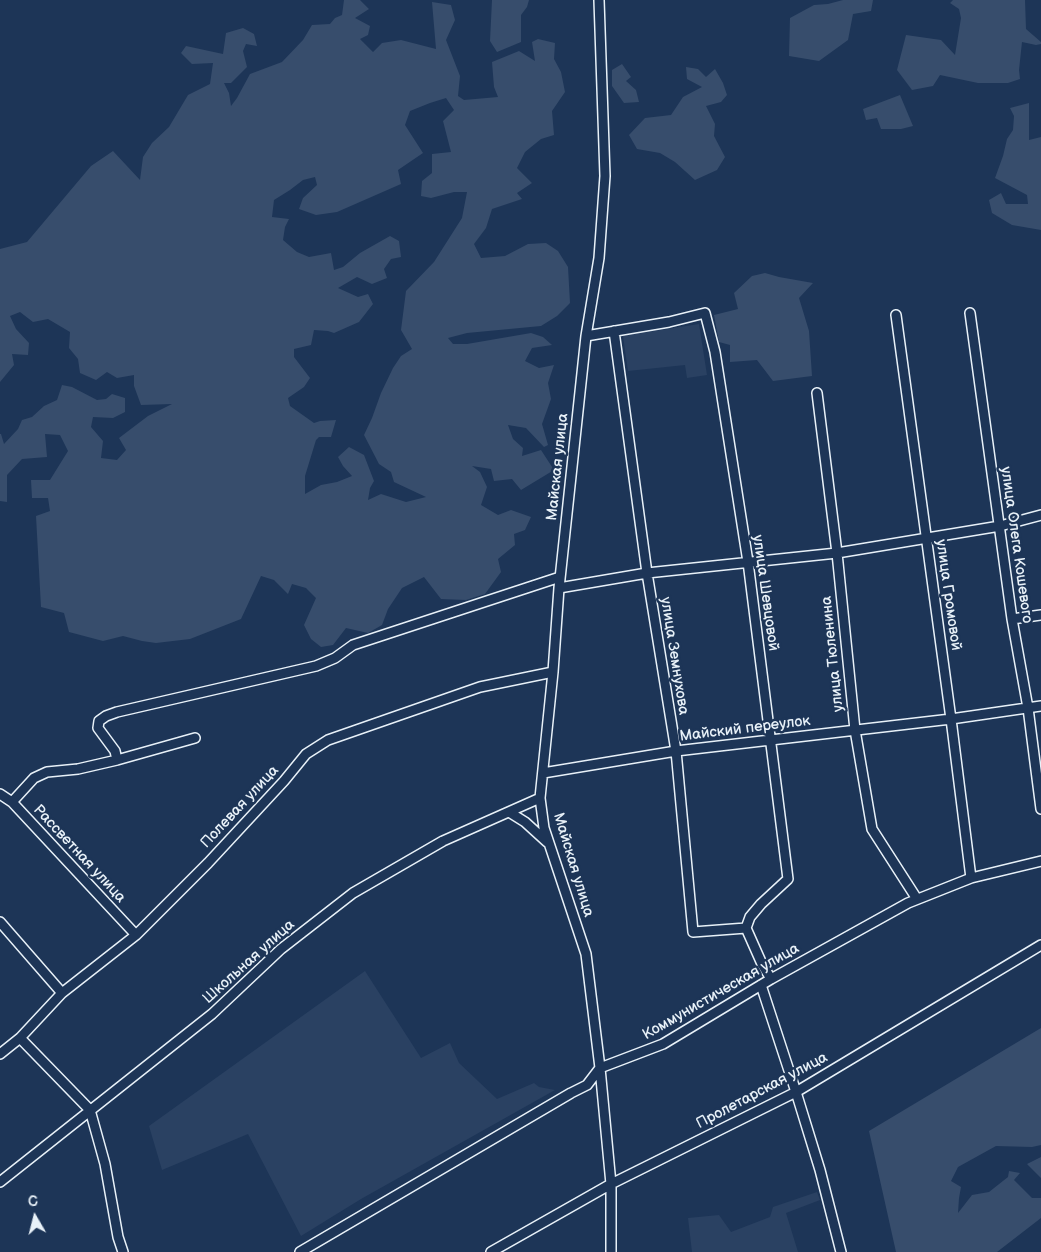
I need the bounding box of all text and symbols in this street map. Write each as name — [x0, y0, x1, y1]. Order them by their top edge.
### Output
street label: Майская улица — [543, 412, 573, 522]
street label: улица Олега Кошевого — [996, 465, 1036, 625]
street label: улица Шевцовой — [748, 534, 782, 652]
street label: улица Громовой — [931, 538, 965, 652]
street label: улица Тюленина — [818, 595, 848, 713]
street label: улица Земнухова — [656, 596, 692, 716]
street label: Майский переулок — [679, 712, 811, 746]
street label: Полевая улица — [197, 762, 283, 852]
street label: Рассветная улица — [29, 801, 129, 907]
street label: Майская улица — [549, 811, 597, 919]
street label: Школьная улица — [199, 916, 299, 1008]
street label: Коммунистическая улица — [640, 940, 802, 1044]
street label: Пролетарская улица — [693, 1049, 831, 1133]
north arrow — [10, 1192, 60, 1242]
text: С — [27, 1193, 39, 1211]

